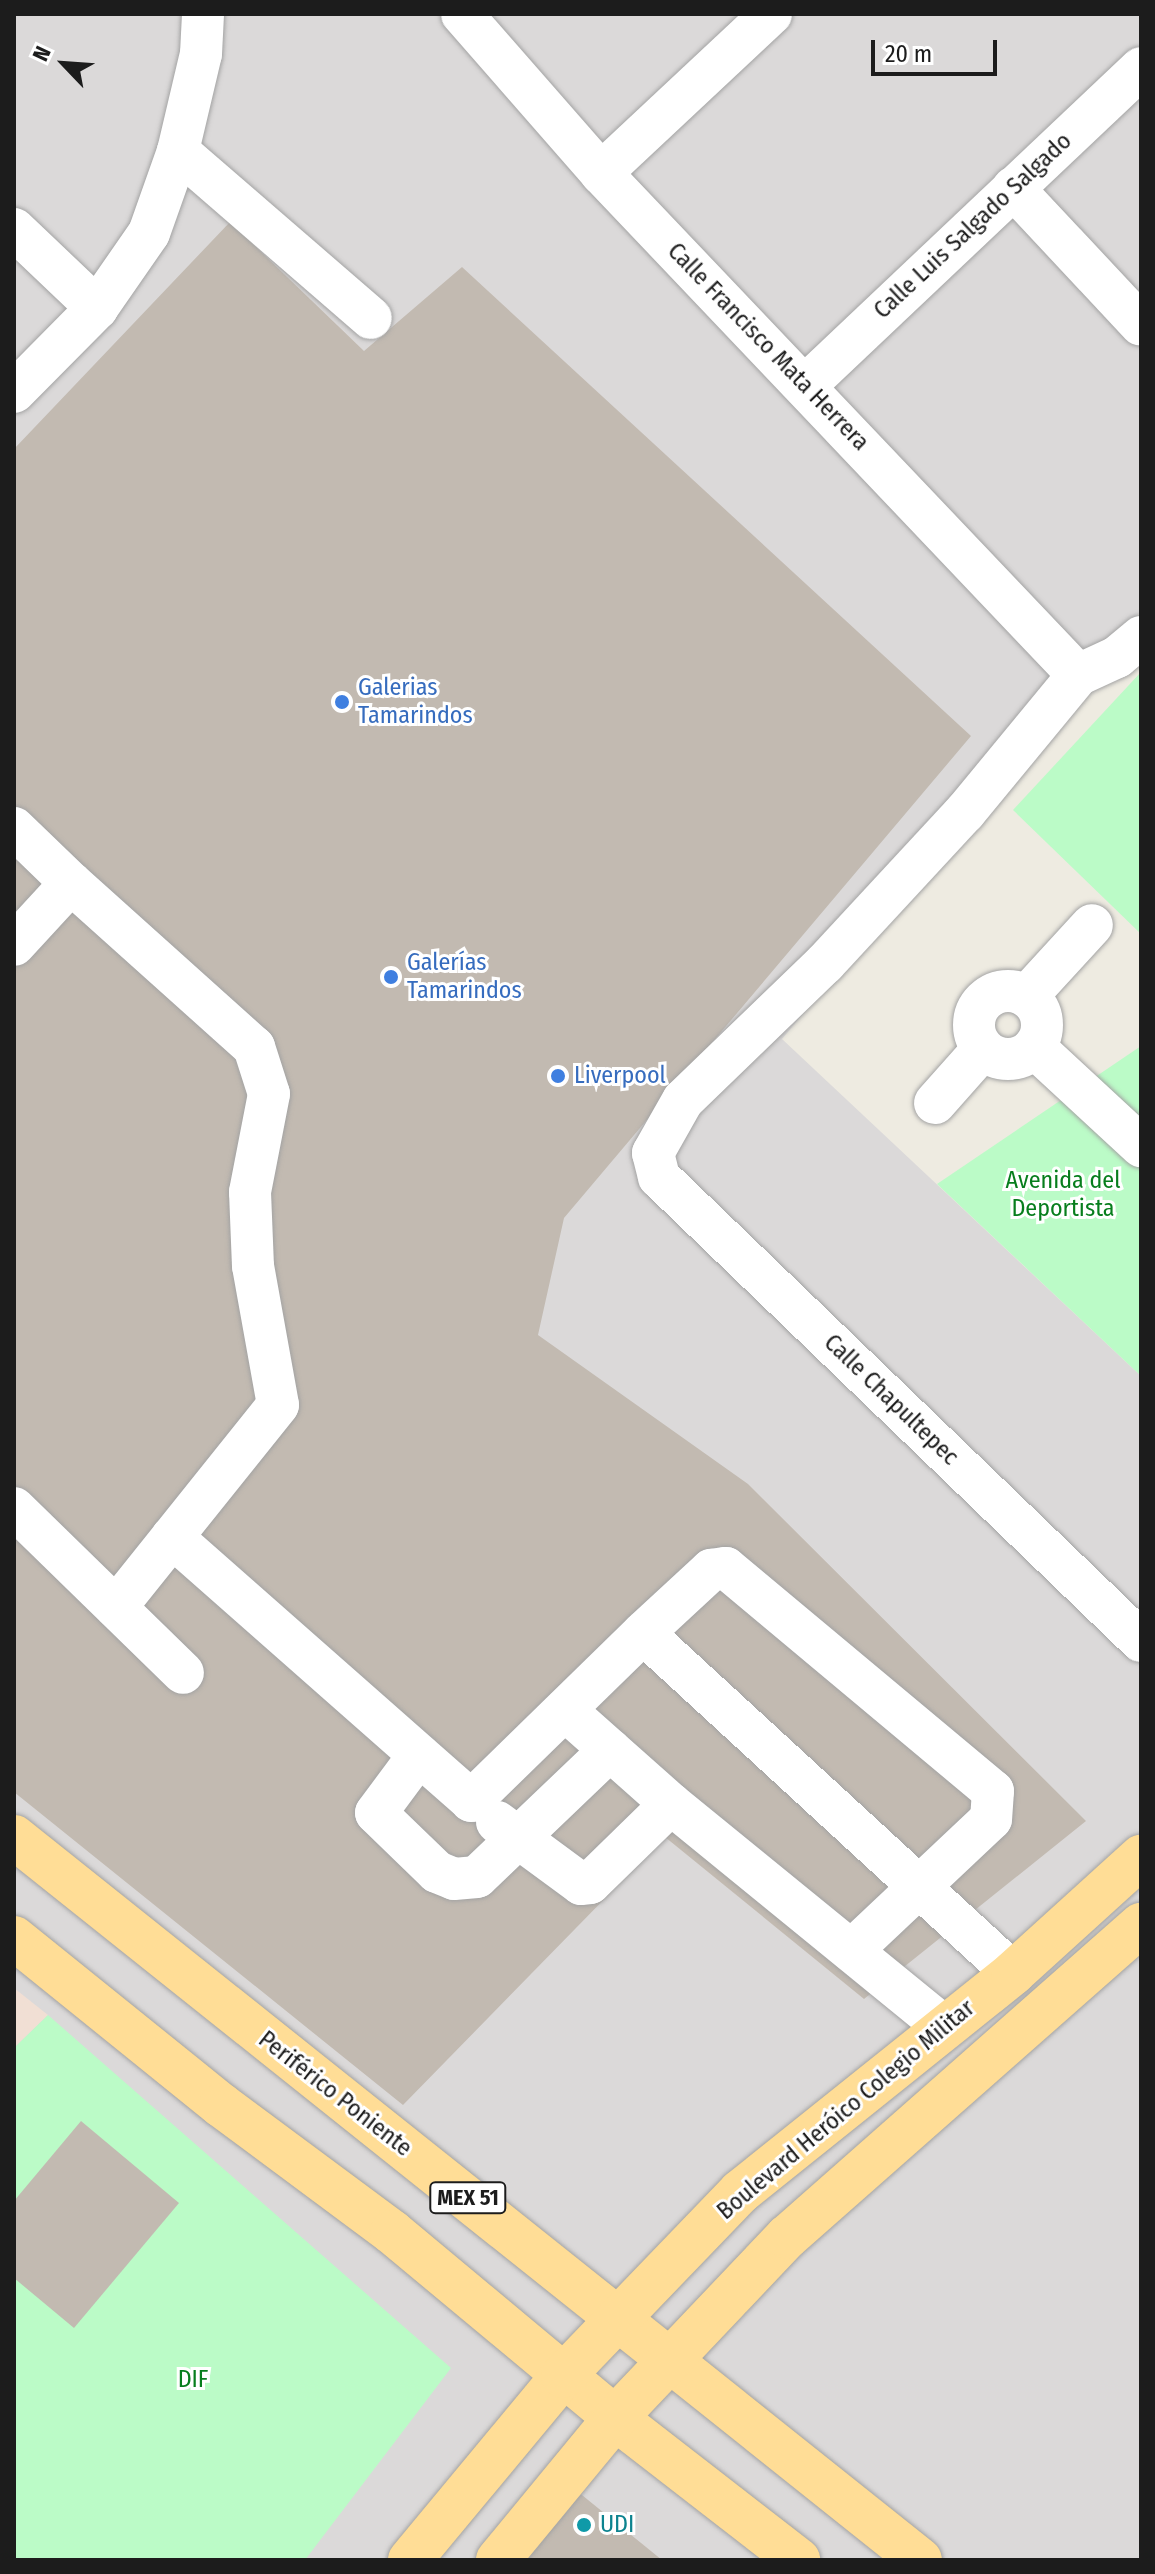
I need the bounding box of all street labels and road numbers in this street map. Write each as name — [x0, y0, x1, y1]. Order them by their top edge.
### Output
street label: Calle Luis Salgado Salgado — [868, 127, 1078, 325]
street label: Calle Francisco Mata Herrera — [661, 237, 875, 457]
street label: Calle Chapultepec — [818, 1329, 964, 1471]
street label: Boulevard Heróico Colegio Militar — [712, 1994, 980, 2226]
street label: Periférico Poniente — [253, 2025, 417, 2163]
road number: MEX 51 — [428, 2180, 508, 2216]

